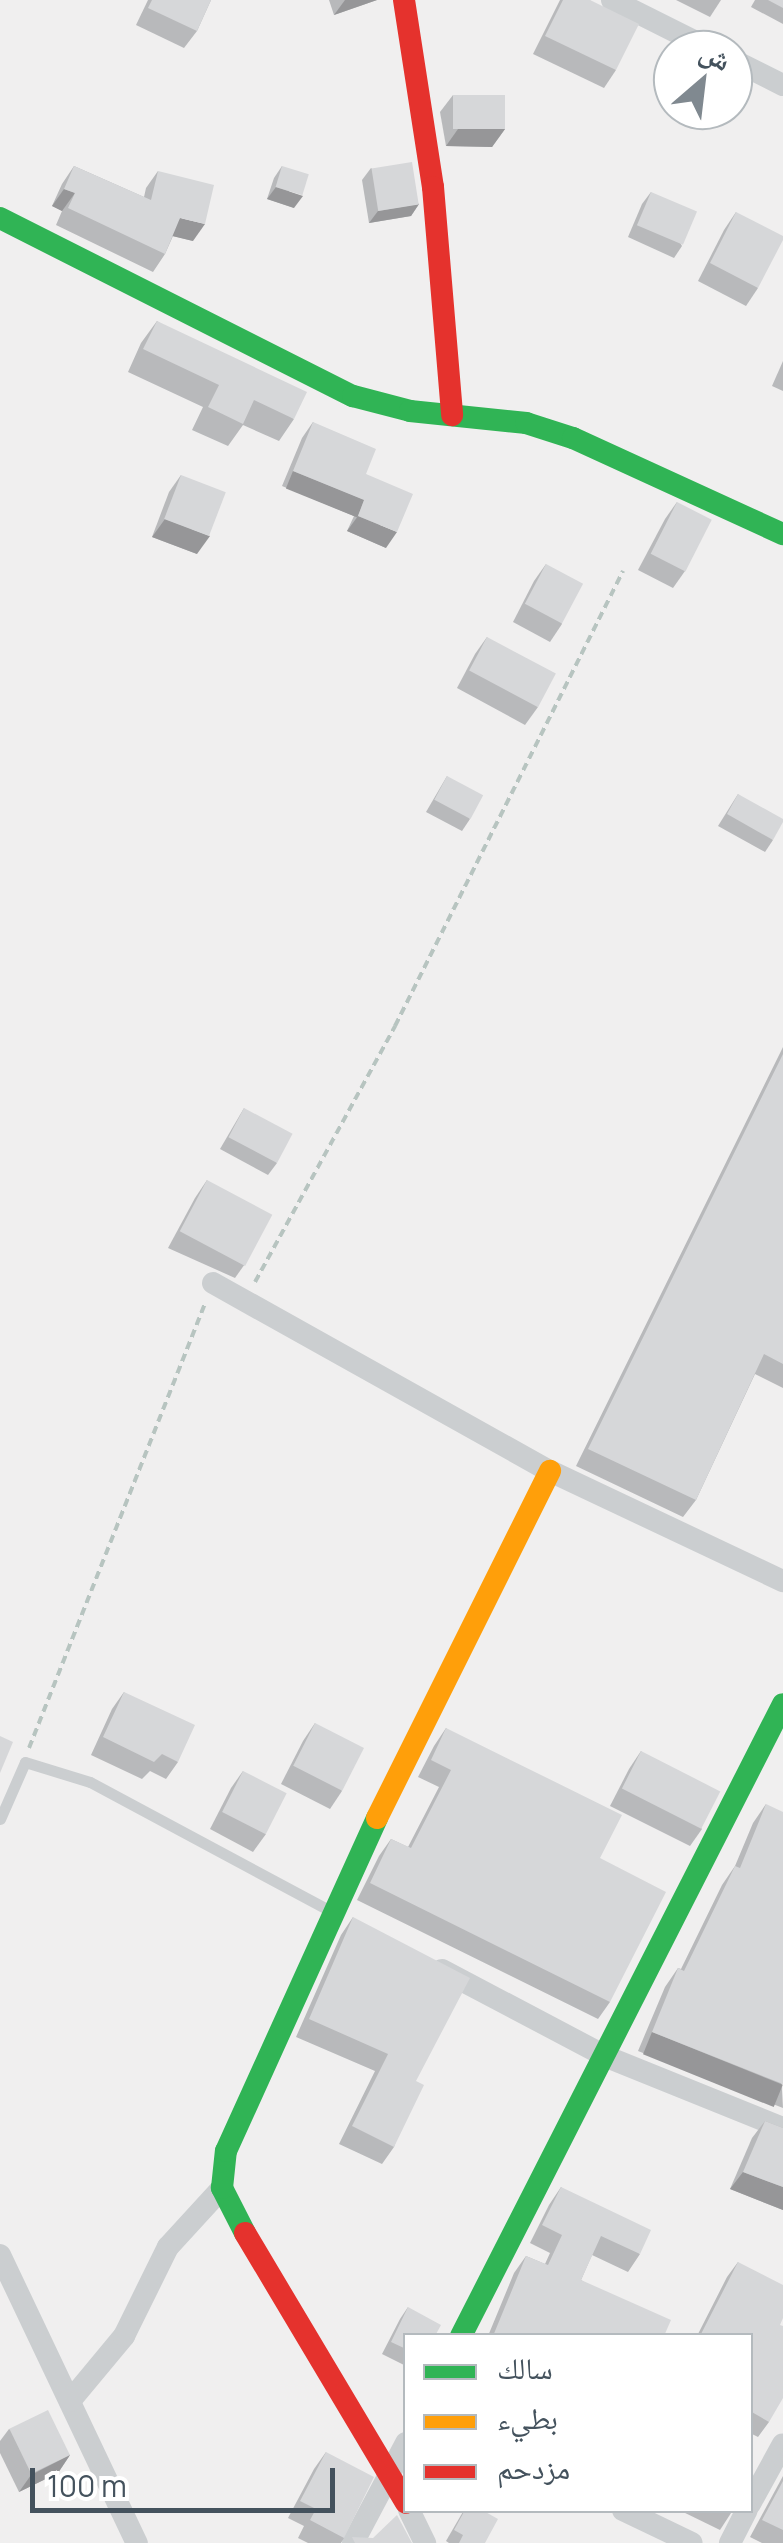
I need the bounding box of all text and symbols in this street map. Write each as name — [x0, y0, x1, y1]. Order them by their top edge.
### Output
north arrow — [653, 30, 753, 130]
text: ش — [694, 32, 738, 79]
legend — [403, 2333, 753, 2513]
text: سالك — [497, 2347, 553, 2388]
text: بطيء — [497, 2397, 558, 2438]
text: مزدحم — [497, 2447, 570, 2488]
scale bar — [35, 2448, 340, 2510]
text: 100 m — [47, 2465, 127, 2506]

